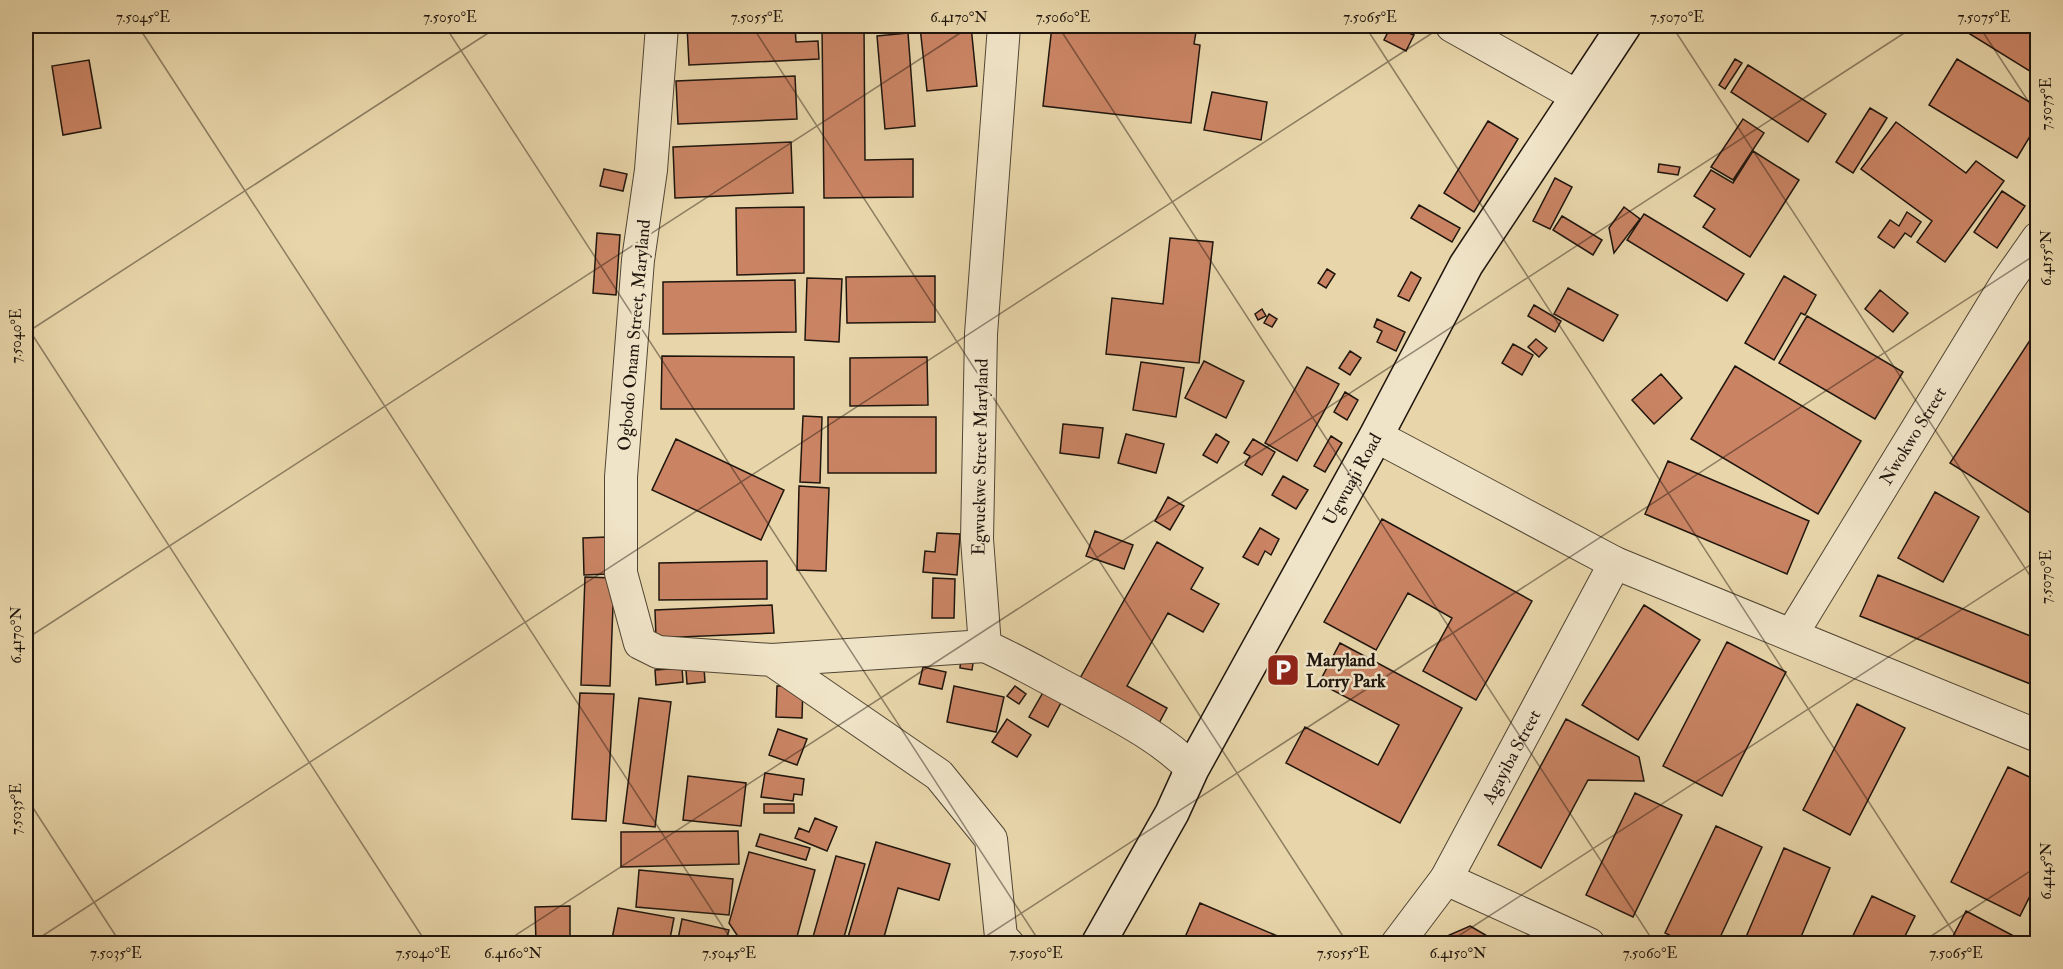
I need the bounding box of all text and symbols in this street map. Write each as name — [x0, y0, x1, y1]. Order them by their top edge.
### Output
text: 7.5045°E — [116, 8, 170, 27]
text: 7.5050°E — [423, 8, 477, 27]
text: 7.5055°E — [731, 8, 784, 27]
text: 6.4170°N — [930, 8, 988, 27]
text: 7.5060°E — [1036, 8, 1091, 27]
text: 7.5065°E — [1343, 8, 1397, 27]
text: 7.5070°E — [1650, 8, 1704, 27]
text: 7.5075°E — [1958, 8, 2011, 27]
text: 7.5075°E — [2037, 77, 2056, 130]
street label: Ogbodo Onam Street, Maryland — [613, 218, 656, 452]
text: 6.4155°N — [2037, 229, 2056, 286]
text: 7.5040°E — [7, 308, 26, 364]
street label: Egwuekwe Street Maryland — [967, 358, 994, 556]
street label: Nwokwo Street — [1875, 383, 1952, 489]
street label: Ugwuaji Road — [1318, 429, 1387, 529]
text: 7.5070°E — [2037, 550, 2056, 604]
text: 6.4170°N — [7, 606, 26, 664]
place label: Maryland Lorry Park — [1305, 649, 1386, 693]
parking icon: Maryland Lorry Park — [1265, 652, 1301, 688]
street label: Agayiba Street — [1477, 706, 1546, 809]
text: 7.5035°E — [7, 783, 26, 835]
text: 6.4145°N — [2037, 842, 2056, 900]
text: 7.5035°E — [90, 944, 142, 963]
text: 7.5040°E — [395, 944, 451, 963]
text: 6.4160°N — [484, 944, 543, 963]
text: 7.5045°E — [702, 944, 756, 963]
text: 7.5050°E — [1009, 944, 1063, 963]
text: 7.5055°E — [1317, 944, 1370, 963]
text: 6.4150°N — [1430, 944, 1487, 963]
text: 7.5060°E — [1623, 944, 1678, 963]
text: 7.5065°E — [1929, 944, 1983, 963]

